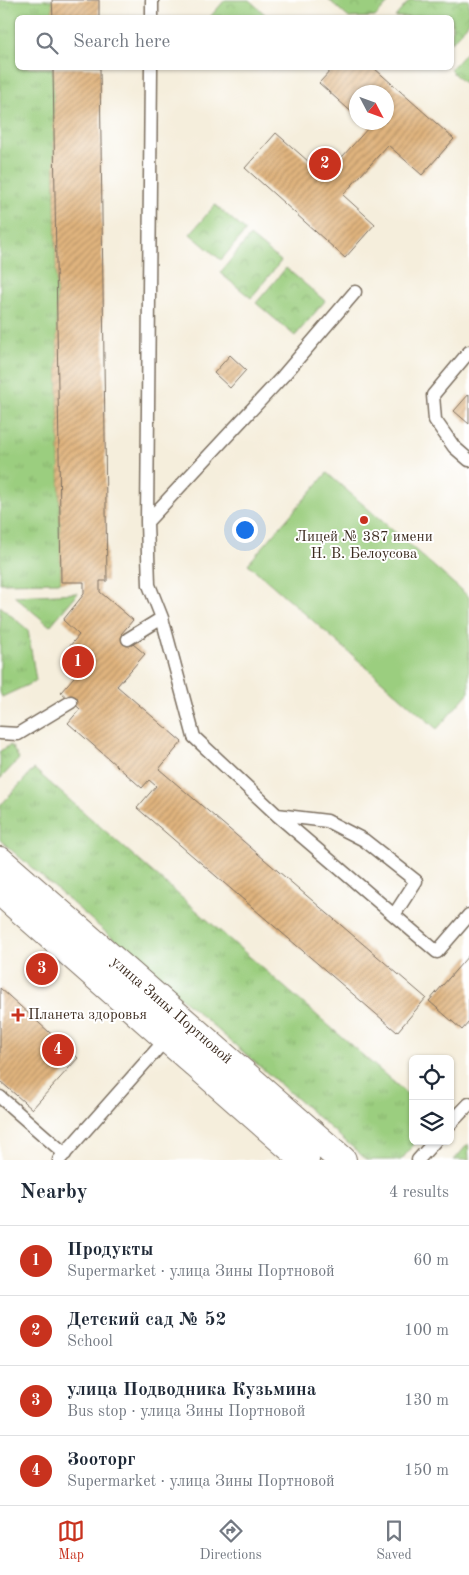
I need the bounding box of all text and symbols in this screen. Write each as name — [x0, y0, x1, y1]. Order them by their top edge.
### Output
search box — [15, 15, 454, 70]
icon: search — [33, 29, 61, 57]
text: Search here — [73, 33, 170, 52]
north arrow — [349, 85, 394, 130]
pin: 2 — [309, 145, 341, 183]
marker: Лицей № 387 имени Н. В. Белоусова — [358, 514, 370, 526]
your location — [232, 517, 258, 543]
place label: Лицей № 387 имени Н. В. Белоусова — [295, 530, 433, 562]
pin: 1 — [62, 643, 94, 681]
pin: 3 — [26, 950, 58, 988]
street label: улица Зины Портновой — [108, 955, 234, 1067]
place label: Планета здоровья — [28, 1008, 147, 1023]
marker: Планета здоровья — [12, 1009, 24, 1021]
pin: 4 — [42, 1031, 74, 1069]
map controls — [409, 1055, 454, 1145]
button: locate — [409, 1055, 454, 1100]
button: layers — [409, 1100, 454, 1145]
text: Nearby — [20, 1182, 88, 1203]
text: 4 results — [389, 1185, 449, 1201]
text: Продукты — [67, 1241, 154, 1260]
text: 1 — [31, 1253, 41, 1269]
text: 60 m — [413, 1253, 449, 1269]
text: Supermarket · улица Зины Портновой — [67, 1264, 335, 1280]
text: Детский сад № 52 — [67, 1311, 227, 1330]
text: 2 — [31, 1323, 41, 1339]
text: 100 m — [404, 1323, 449, 1339]
text: School — [67, 1334, 113, 1350]
text: улица Подводника Кузьмина — [67, 1381, 316, 1400]
text: 3 — [31, 1393, 41, 1409]
text: 130 m — [404, 1393, 449, 1409]
text: Bus stop · улица Зины Портновой — [67, 1404, 305, 1420]
text: Зооторг — [67, 1451, 136, 1470]
text: 4 — [31, 1463, 41, 1479]
text: 150 m — [404, 1463, 449, 1479]
text: Supermarket · улица Зины Портновой — [67, 1474, 335, 1490]
tab: Map — [57, 1517, 85, 1564]
tab: Directions — [200, 1517, 262, 1564]
tab: Saved — [376, 1517, 412, 1564]

